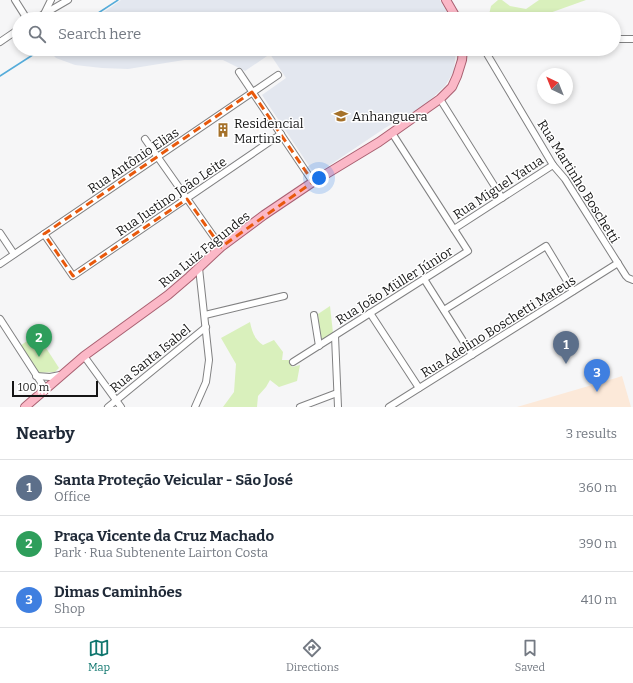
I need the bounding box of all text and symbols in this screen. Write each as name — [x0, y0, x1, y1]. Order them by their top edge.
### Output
search box — [12, 12, 621, 56]
icon: search — [26, 23, 48, 45]
text: Search here — [58, 25, 141, 43]
north arrow — [537, 68, 573, 104]
school or university icon: Anhanguera — [333, 108, 349, 124]
place label: Anhanguera — [352, 109, 428, 124]
place label: Residencial Martins — [234, 116, 304, 146]
street label: Rua Martinho Boschetti — [535, 117, 623, 246]
building icon: Residencial Martins — [215, 122, 231, 138]
street label: Rua Antônio Elias — [85, 124, 182, 196]
street label: Rua Miguel Yatua — [450, 153, 546, 222]
street label: Rua Justino João Leite — [113, 154, 229, 239]
your location — [309, 168, 329, 188]
street label: Rua Luiz Fagundes — [156, 208, 253, 291]
street label: Rua João Müller Júnior — [333, 243, 456, 328]
street label: Rua Adelino Boschetti Mateus — [418, 272, 578, 380]
street label: Rua Santa Isabel — [107, 321, 194, 395]
pin: 2 — [26, 324, 52, 357]
pin: 1 — [553, 331, 579, 364]
pin: 3 — [584, 359, 610, 392]
scale bar — [12, 379, 98, 398]
text: 100 m — [18, 381, 49, 394]
text: Nearby — [16, 423, 75, 444]
text: 3 results — [566, 426, 617, 441]
text: Santa Proteção Veicular - São José — [54, 471, 293, 489]
text: 1 — [26, 480, 32, 495]
text: 360 m — [579, 480, 617, 495]
text: Office — [54, 489, 90, 504]
text: Praça Vicente da Cruz Machado — [54, 527, 274, 545]
text: 2 — [25, 536, 33, 551]
text: 390 m — [579, 536, 617, 551]
text: Park · Rua Subtenente Lairton Costa — [54, 545, 268, 560]
text: Dimas Caminhões — [54, 583, 182, 601]
text: 3 — [25, 592, 33, 607]
text: 410 m — [581, 592, 617, 607]
text: Shop — [54, 601, 85, 616]
tab: Map — [88, 637, 110, 674]
tab: Directions — [286, 637, 339, 674]
tab: Saved — [515, 637, 545, 674]

